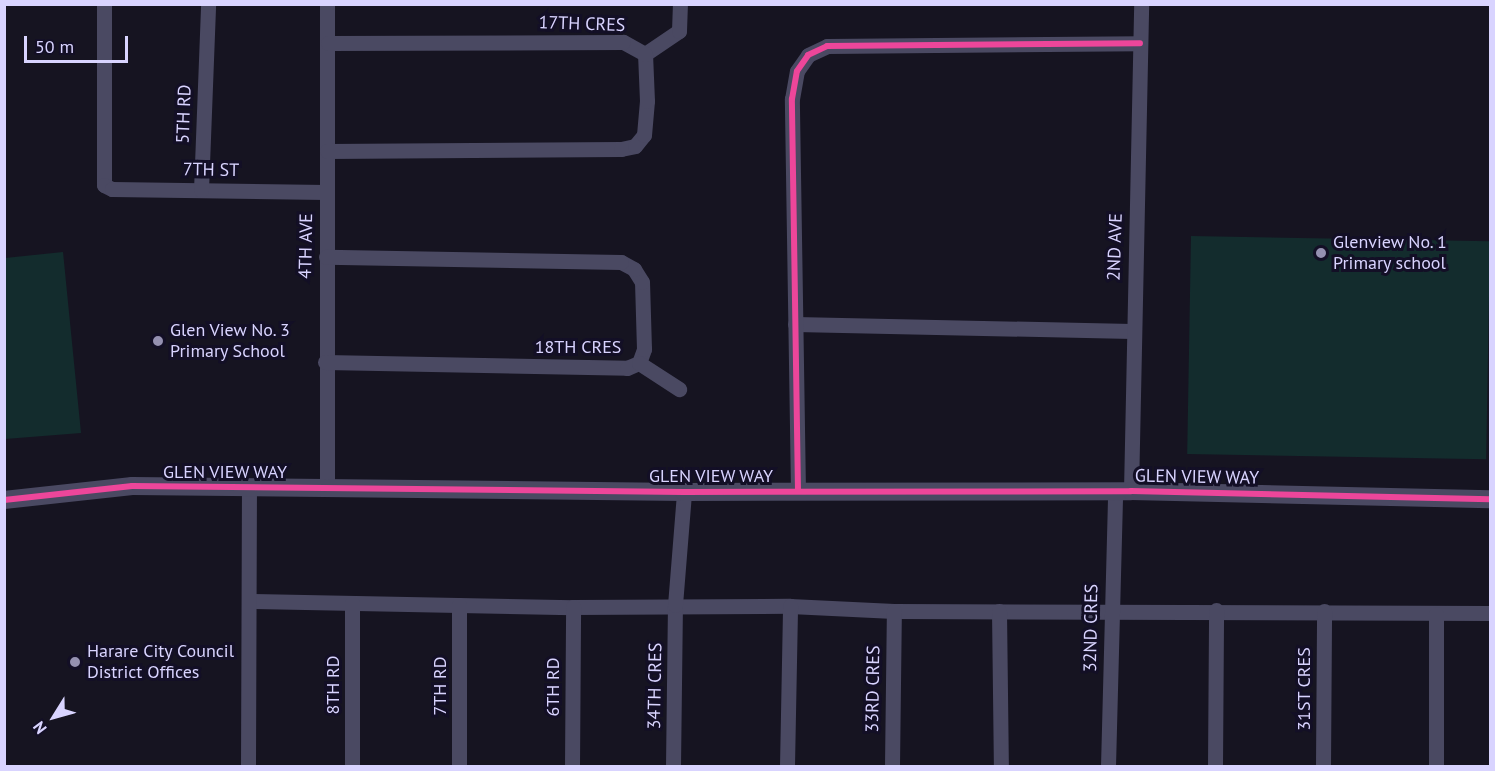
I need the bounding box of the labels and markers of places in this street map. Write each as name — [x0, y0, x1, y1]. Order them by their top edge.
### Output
place label: Glenview No. 1 Primary school — [1333, 232, 1449, 274]
marker: Glenview No. 1 Primary school — [1314, 246, 1328, 260]
place label: Glen View No. 3 Primary School — [170, 320, 292, 362]
marker: Glen View No. 3 Primary School — [151, 334, 165, 348]
place label: Harare City Council District Offices — [87, 641, 235, 684]
marker: Harare City Council District Offices — [68, 655, 82, 669]

